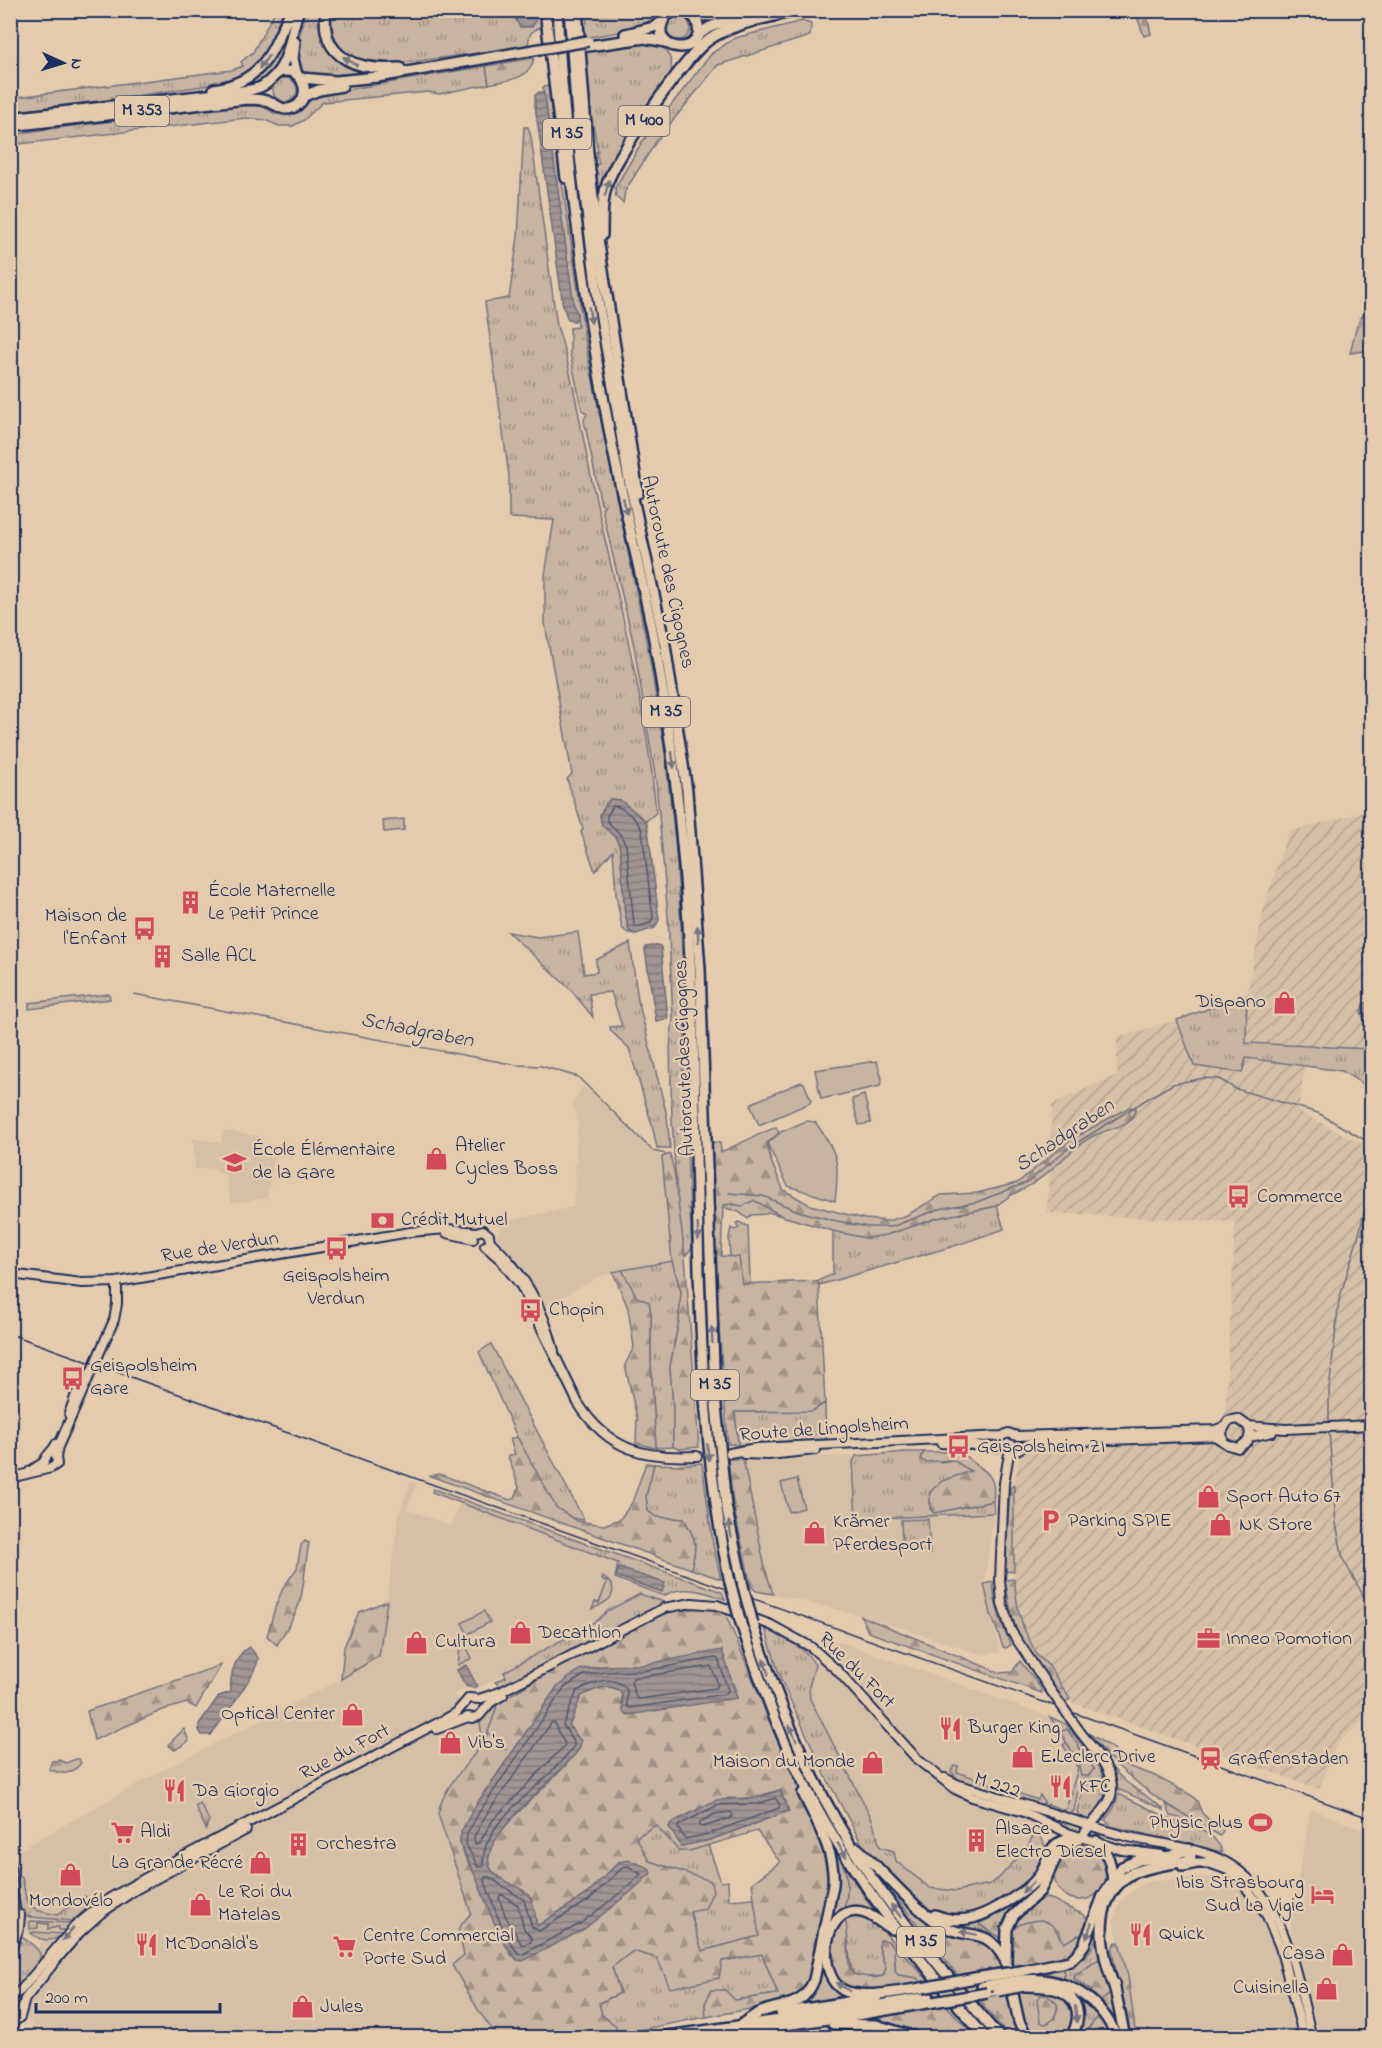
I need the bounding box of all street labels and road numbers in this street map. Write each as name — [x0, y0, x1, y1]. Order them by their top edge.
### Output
road number: M 353 — [115, 96, 169, 126]
road number: M 400 — [618, 106, 670, 136]
road number: M 35 — [543, 119, 591, 149]
street label: Autoroute des Cigognes — [631, 473, 702, 671]
road number: M 35 — [642, 697, 690, 727]
street label: Autoroute des Cigognes — [667, 959, 704, 1157]
street label: Rue de Verdun — [159, 1224, 281, 1272]
road number: M 35 — [691, 1370, 739, 1400]
street label: Route de Lingolsheim — [738, 1410, 910, 1451]
street label: Rue du Fort — [811, 1626, 901, 1716]
street label: Rue du Fort — [295, 1717, 396, 1789]
street label: M 222 — [970, 1765, 1024, 1807]
road number: M 35 — [897, 1927, 945, 1957]

